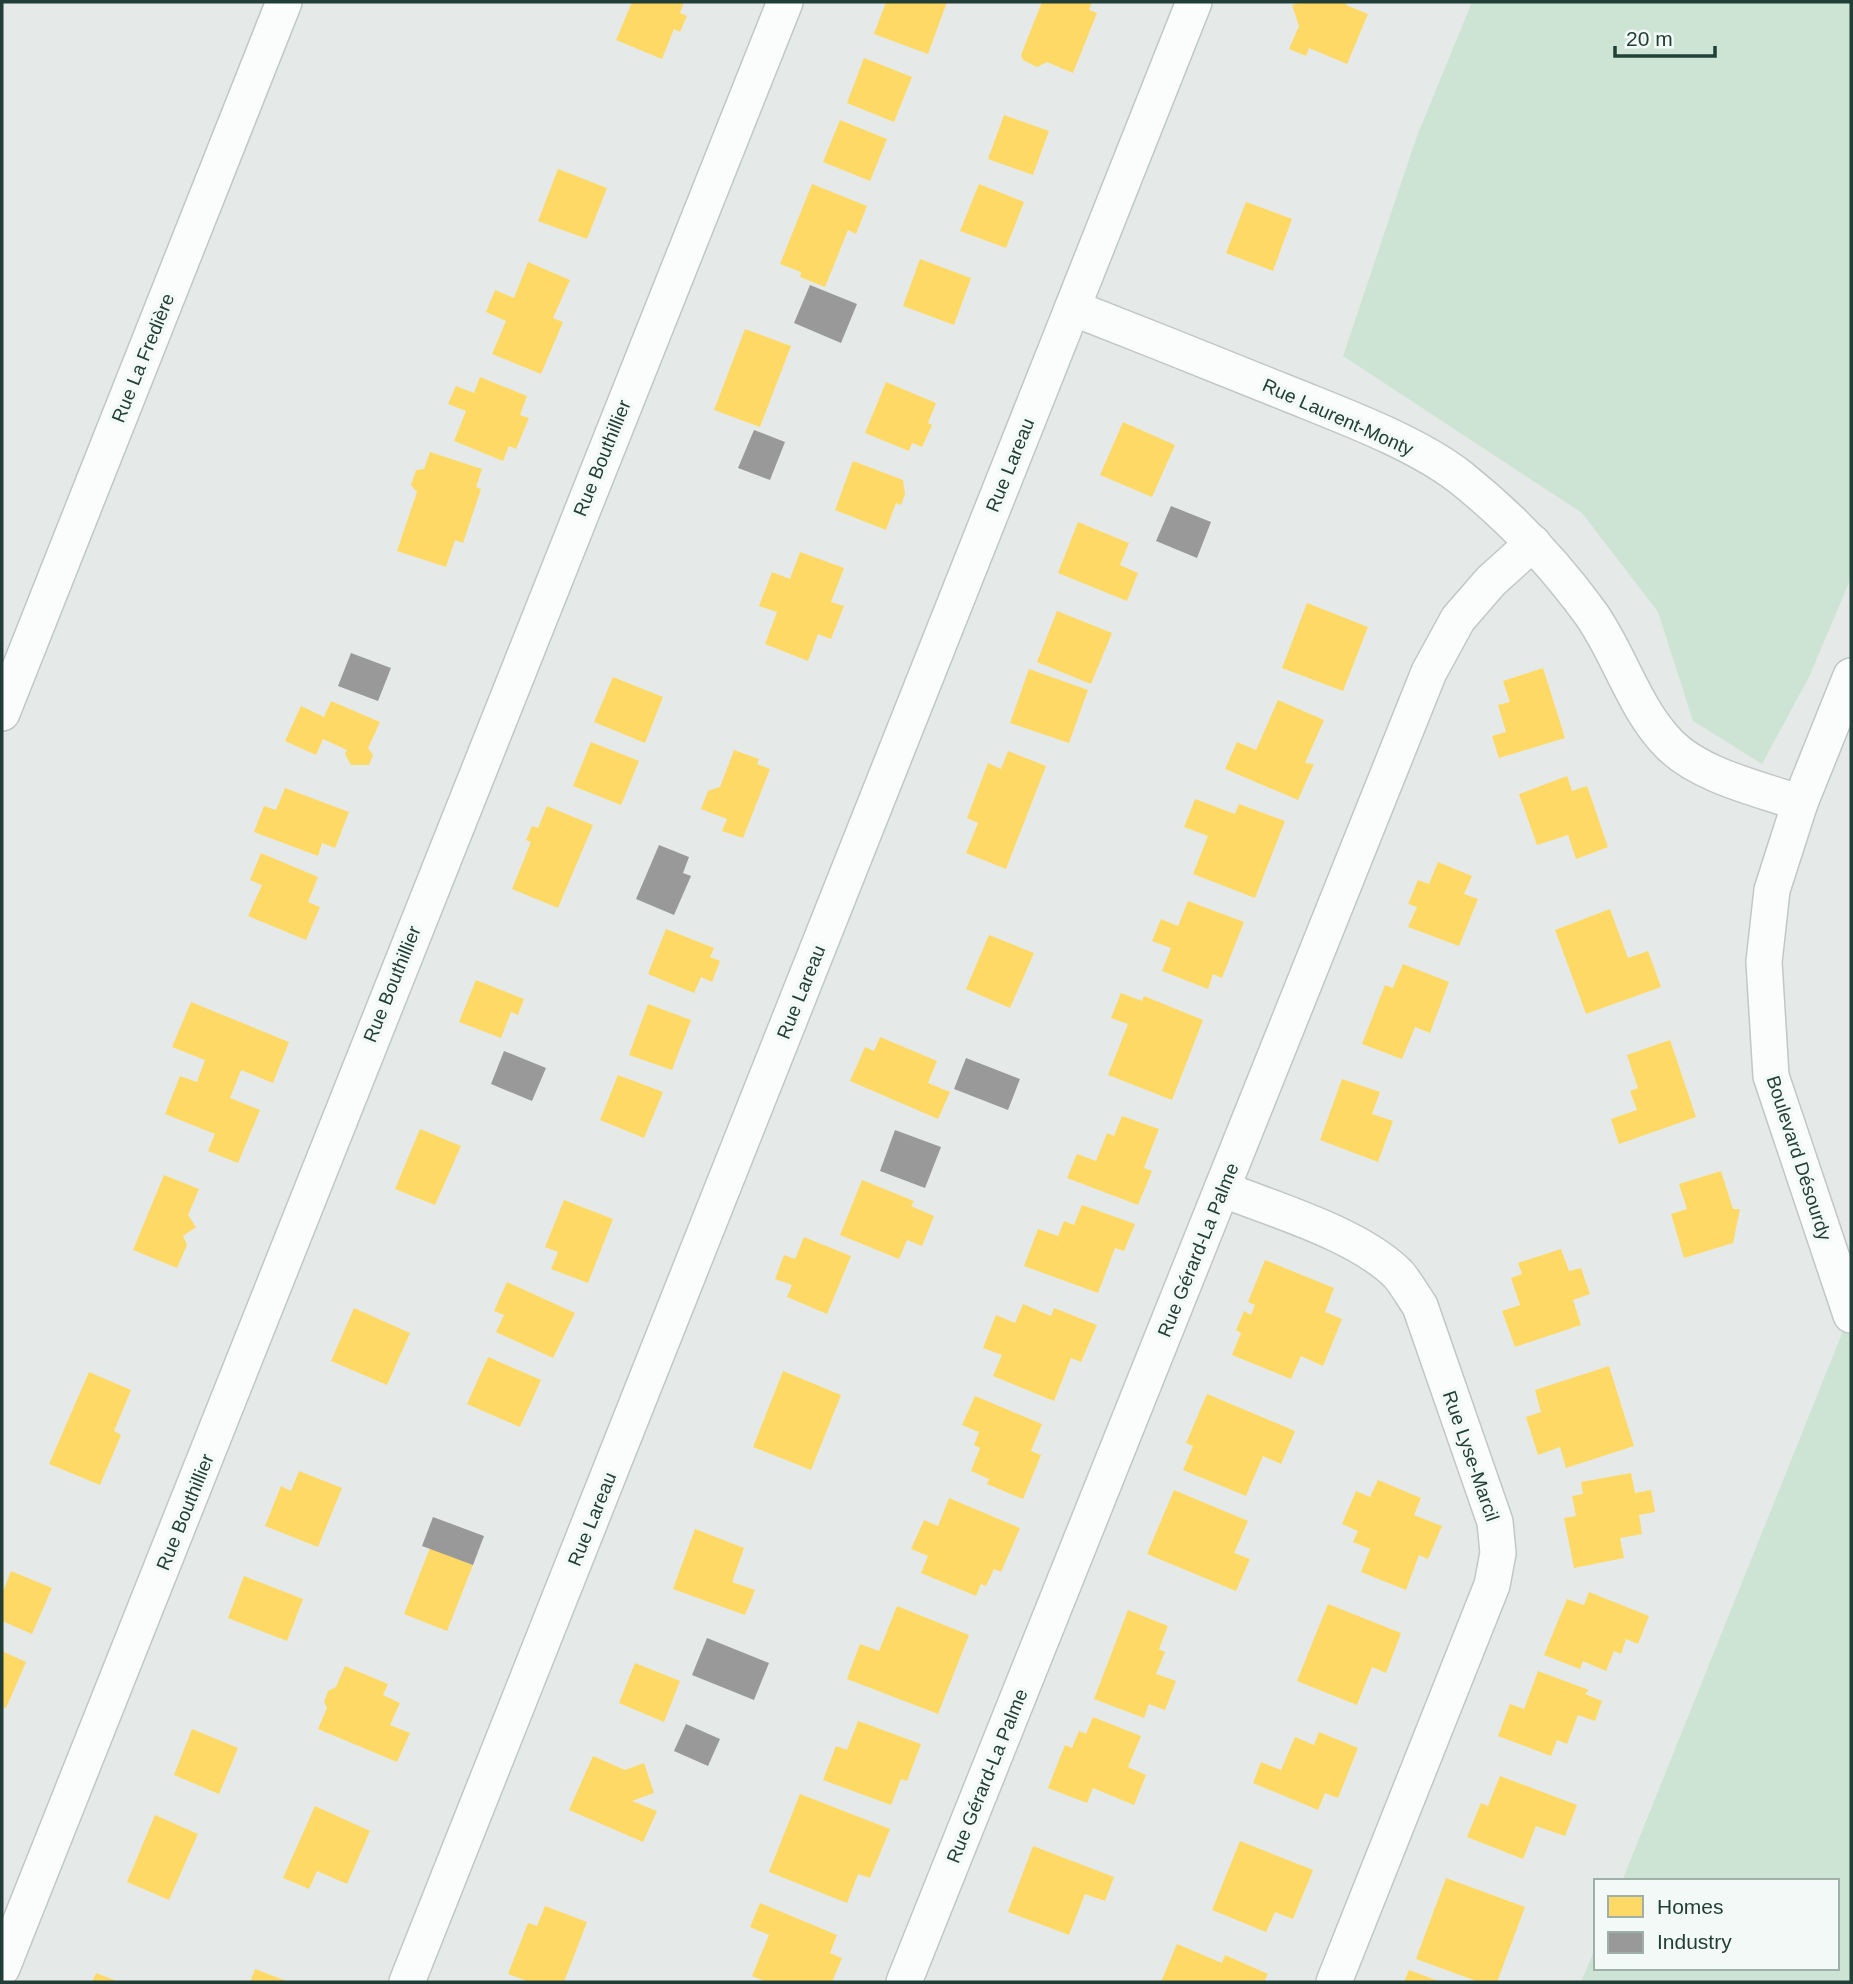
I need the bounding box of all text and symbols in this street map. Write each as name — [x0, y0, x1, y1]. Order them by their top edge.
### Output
scale bar — [1615, 14, 1715, 58]
text: 20 m — [1626, 27, 1673, 50]
street label: Rue La Fredière — [108, 290, 178, 426]
street label: Rue Laurent-Monty — [1259, 374, 1417, 460]
street label: Rue Bouthillier — [569, 396, 635, 519]
street label: Rue Lareau — [982, 415, 1038, 515]
street label: Rue Bouthillier — [359, 922, 425, 1045]
street label: Rue Lareau — [773, 942, 829, 1042]
street label: Boulevard Désourdy — [1762, 1073, 1836, 1244]
street label: Rue Gérard-La Palme — [1153, 1160, 1243, 1340]
street label: Rue Lyse-Marcil — [1439, 1388, 1503, 1524]
street label: Rue Bouthillier — [152, 1450, 218, 1573]
street label: Rue Lareau — [564, 1469, 620, 1569]
street label: Rue Gérard-La Palme — [942, 1686, 1032, 1866]
legend — [1594, 1879, 1839, 1970]
text: Homes — [1657, 1895, 1724, 1918]
text: Industry — [1657, 1930, 1732, 1953]

